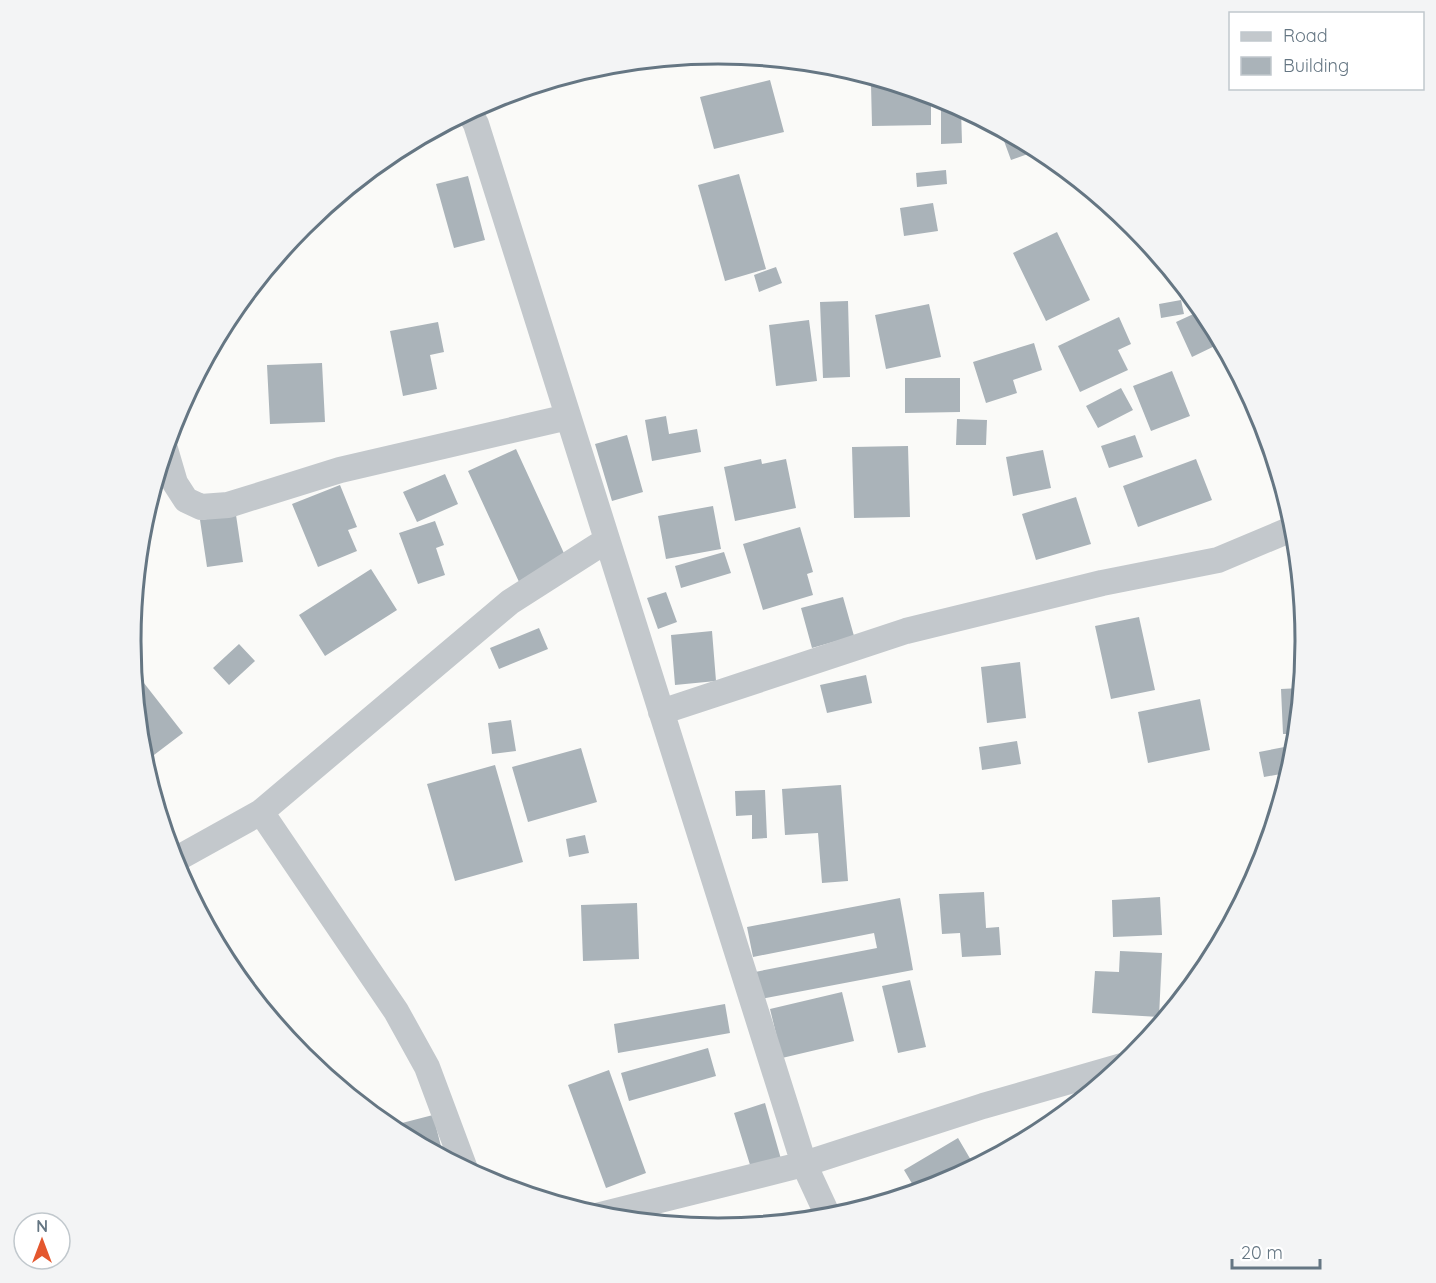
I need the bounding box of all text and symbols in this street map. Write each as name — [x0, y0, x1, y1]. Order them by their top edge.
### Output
legend — [1229, 12, 1424, 90]
text: Road — [1283, 24, 1328, 47]
text: Building — [1283, 54, 1349, 77]
north arrow — [12, 1211, 72, 1271]
text: N — [36, 1216, 48, 1236]
scale bar — [1232, 1232, 1320, 1270]
text: 20 m — [1241, 1241, 1283, 1264]

